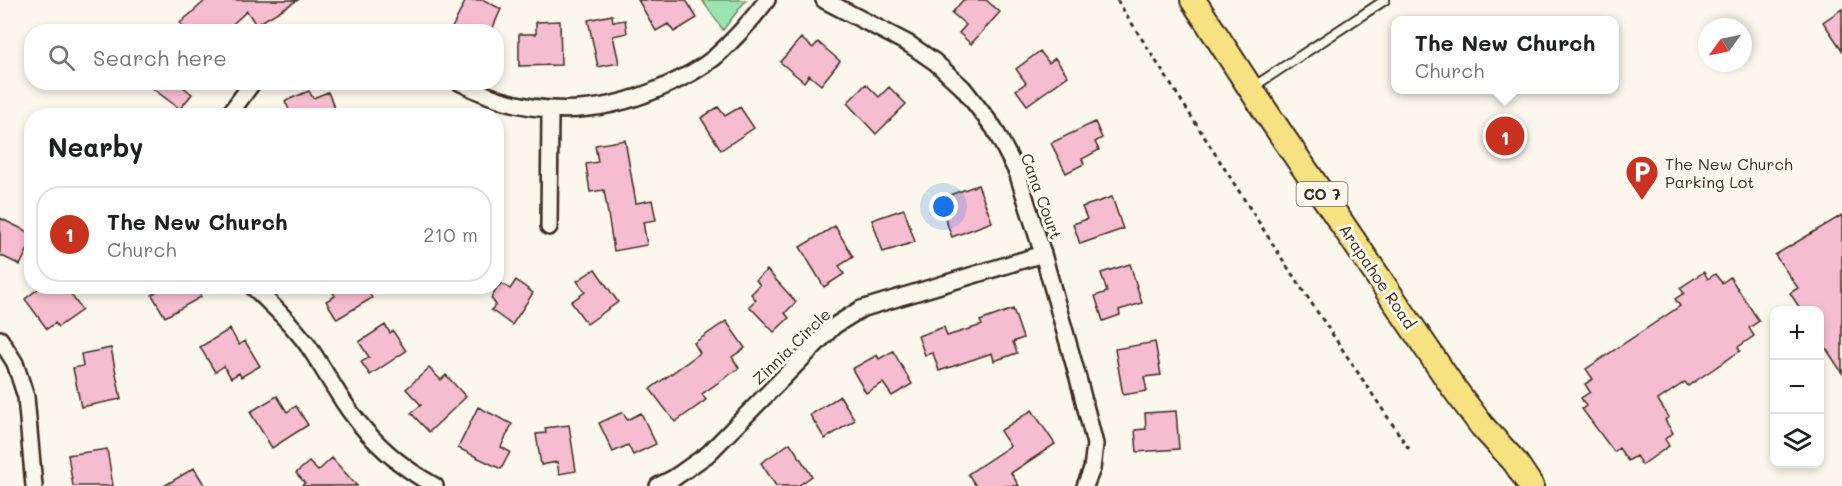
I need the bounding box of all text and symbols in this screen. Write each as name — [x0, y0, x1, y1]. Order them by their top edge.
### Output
popup — [1391, 16, 1619, 94]
north arrow — [1698, 18, 1752, 72]
search box — [24, 24, 504, 90]
text: The New Church — [1415, 28, 1595, 57]
icon: search — [45, 41, 78, 74]
text: Search here — [93, 43, 227, 72]
text: Church — [1415, 57, 1484, 83]
pin: 1 — [1486, 114, 1524, 158]
text: Nearby — [48, 130, 143, 164]
street label: Cana Court — [1017, 150, 1067, 242]
place label: The New Church Parking Lot — [1665, 153, 1793, 192]
parking icon: The New Church Parking Lot — [1624, 154, 1660, 201]
road number: CO 7 — [1296, 182, 1348, 206]
your location — [929, 192, 958, 221]
text: The New Church — [107, 207, 288, 236]
street label: Arapahoe Road — [1335, 219, 1421, 333]
text: 1 — [65, 221, 74, 247]
text: 210 m — [423, 221, 478, 247]
text: Church — [107, 236, 177, 262]
street label: Zinnia Circle — [747, 303, 835, 389]
map controls — [1770, 306, 1824, 468]
button: + — [1770, 306, 1824, 360]
button: − — [1770, 360, 1824, 414]
button: layers — [1770, 414, 1824, 468]

